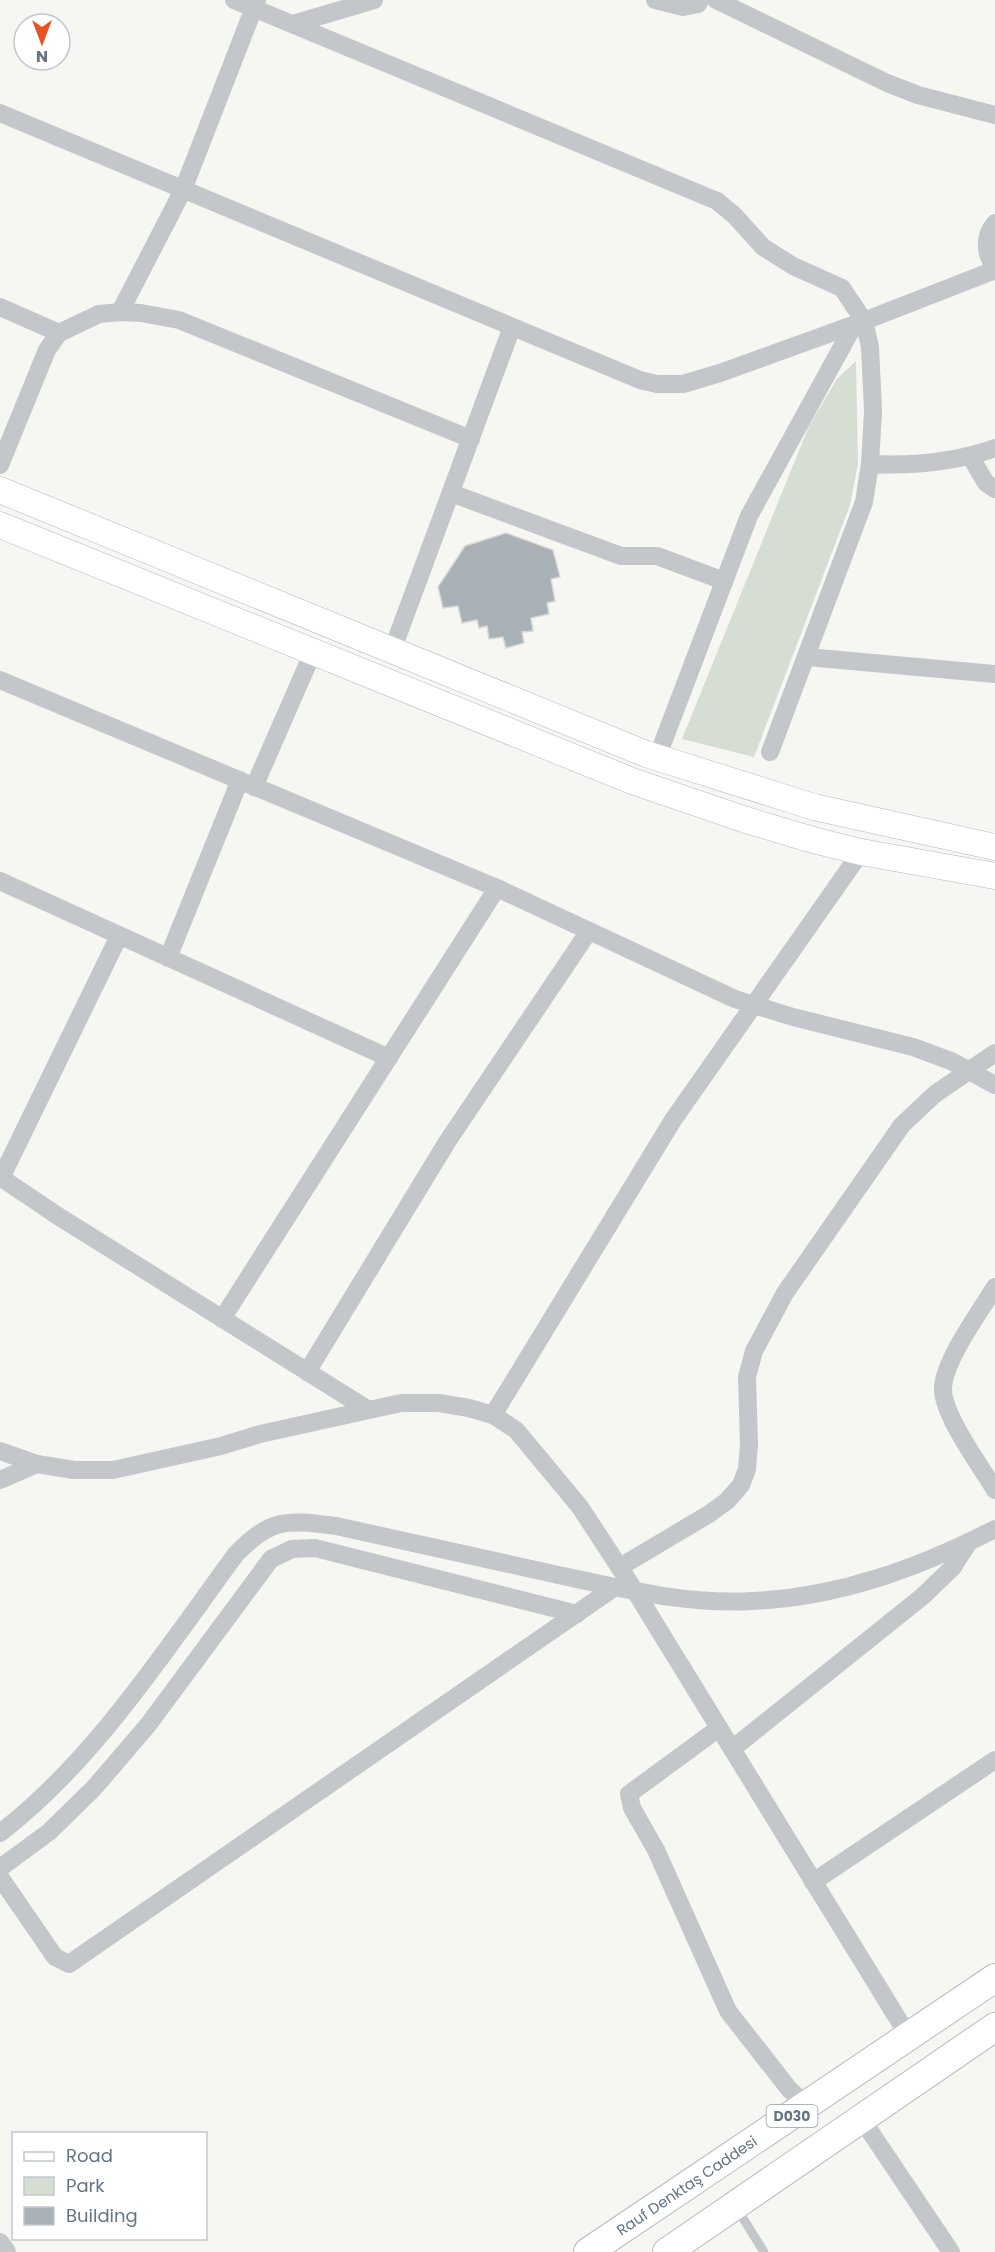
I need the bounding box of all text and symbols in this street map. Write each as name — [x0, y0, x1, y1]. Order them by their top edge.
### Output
north arrow — [12, 12, 72, 72]
text: N — [36, 45, 48, 68]
road number: D030 — [766, 2105, 818, 2127]
street label: Rauf Denktaş Caddesi — [612, 2131, 761, 2241]
legend — [12, 2132, 207, 2240]
text: Road — [66, 2143, 113, 2168]
text: Park — [66, 2173, 105, 2198]
text: Building — [66, 2203, 138, 2228]

